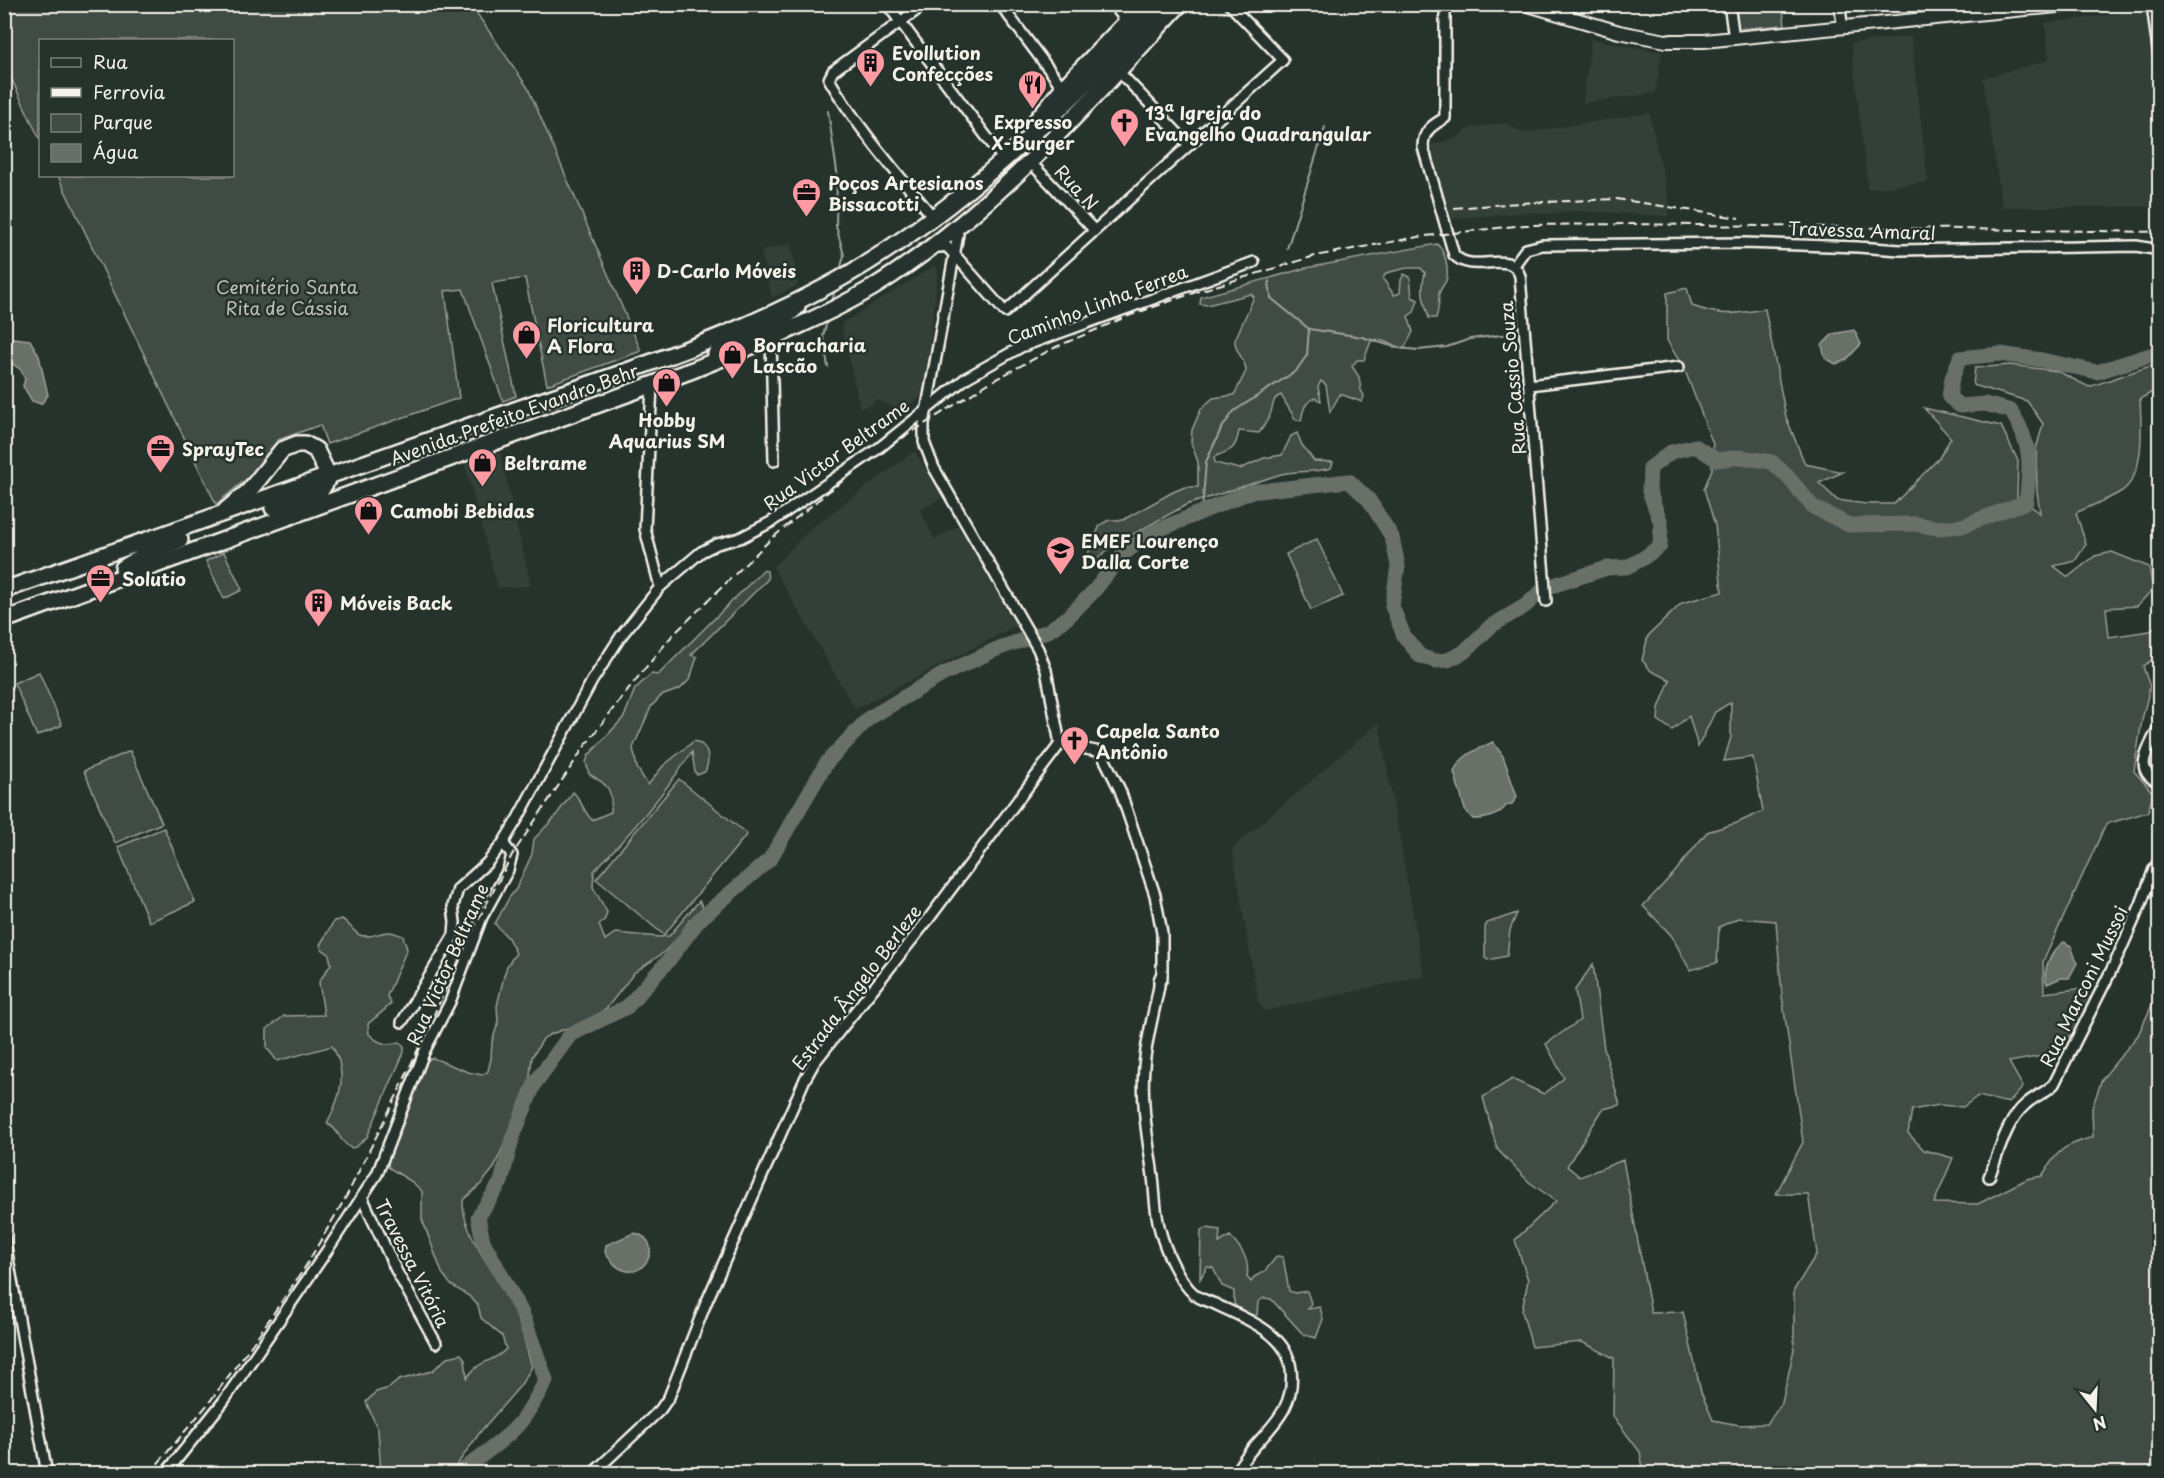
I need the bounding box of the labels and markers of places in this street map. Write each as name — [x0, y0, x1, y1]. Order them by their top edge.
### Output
place label: Evollution Confecções — [892, 39, 993, 87]
building icon: Evollution Confecções — [855, 46, 887, 88]
restaurant icon: Expresso X-Burger — [1017, 68, 1049, 110]
place label: 13ª Igreja do Evangelho Quadrangular — [1145, 99, 1372, 147]
church icon: 13ª Igreja do Evangelho Quadrangular — [1108, 106, 1140, 148]
place label: Expresso X-Burger — [991, 108, 1075, 156]
place label: Poços Artesianos Bissacotti — [828, 169, 984, 217]
office icon: Poços Artesianos Bissacotti — [791, 176, 823, 218]
building icon: D-Carlo Móveis — [620, 254, 652, 296]
place label: D-Carlo Móveis — [657, 257, 796, 284]
place label: Floricultura A Flora — [547, 311, 655, 359]
shop icon: Floricultura A Flora — [510, 318, 542, 360]
place label: Borracharia Lascão — [753, 331, 867, 379]
shop icon: Borracharia Lascão — [716, 338, 748, 380]
shop icon: Hobby Aquarius SM — [651, 366, 683, 408]
place label: Hobby Aquarius SM — [608, 406, 725, 454]
office icon: SprayTec — [145, 432, 177, 474]
place label: SprayTec — [182, 435, 265, 462]
shop icon: Beltrame — [467, 446, 499, 488]
place label: Beltrame — [504, 449, 587, 476]
shop icon: Camobi Bebidas — [353, 494, 385, 536]
place label: Camobi Bebidas — [390, 497, 535, 524]
place label: EMEF Lourenço Dalla Corte — [1081, 527, 1219, 575]
school or university icon: EMEF Lourenço Dalla Corte — [1044, 534, 1076, 576]
office icon: Solutio — [85, 562, 117, 604]
place label: Solutio — [122, 565, 186, 592]
building icon: Móveis Back — [303, 586, 335, 628]
place label: Móveis Back — [340, 589, 453, 616]
place label: Capela Santo Antônio — [1096, 717, 1220, 765]
church icon: Capela Santo Antônio — [1059, 724, 1091, 766]

